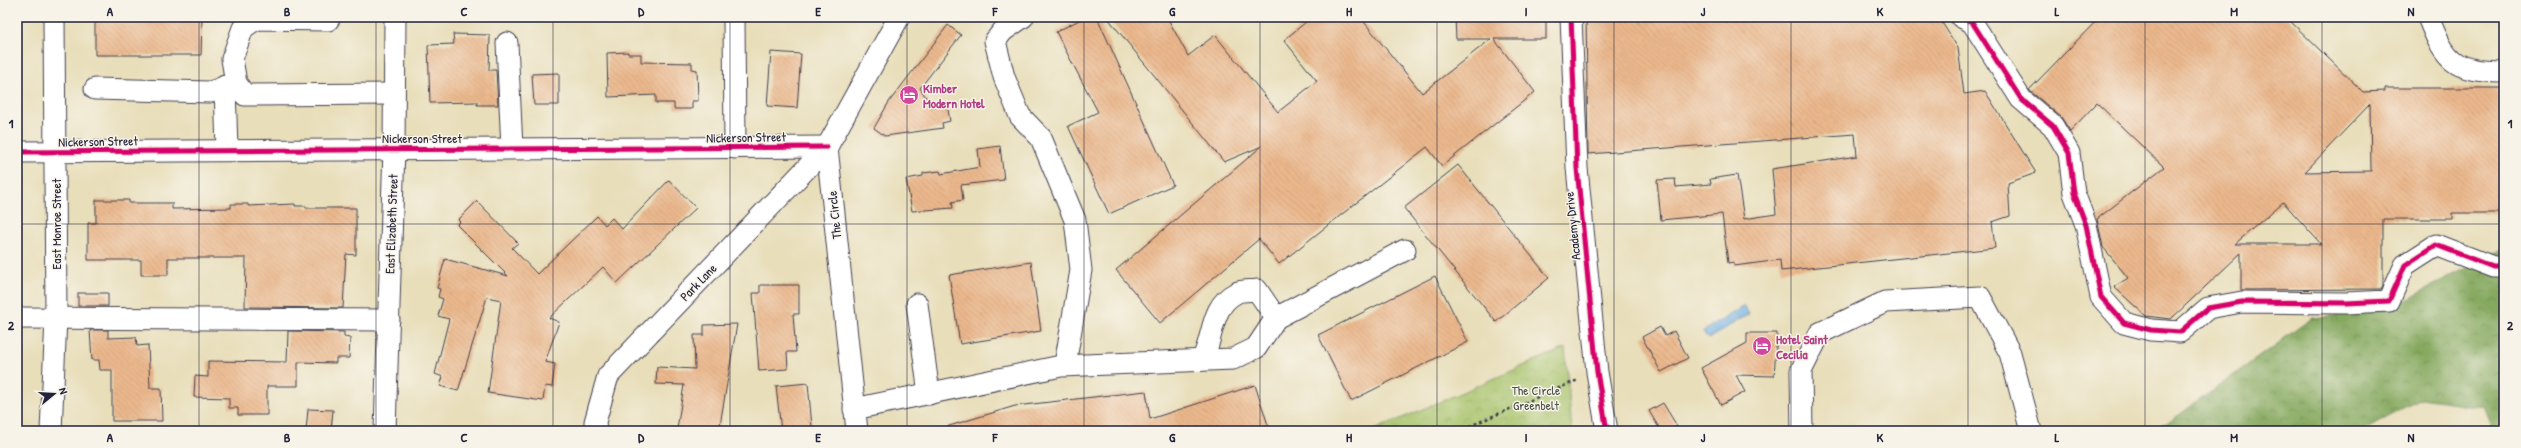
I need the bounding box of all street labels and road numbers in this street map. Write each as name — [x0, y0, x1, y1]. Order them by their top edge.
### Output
street label: Nickerson Street — [706, 127, 787, 147]
street label: Nickerson Street — [382, 129, 462, 147]
street label: Nickerson Street — [58, 131, 139, 151]
street label: East Elizabeth Street — [380, 173, 402, 274]
street label: East Monroe Street — [47, 178, 65, 269]
street label: The Circle — [823, 190, 845, 240]
street label: Academy Drive — [1559, 191, 1585, 261]
street label: Park Lane — [676, 259, 720, 305]

